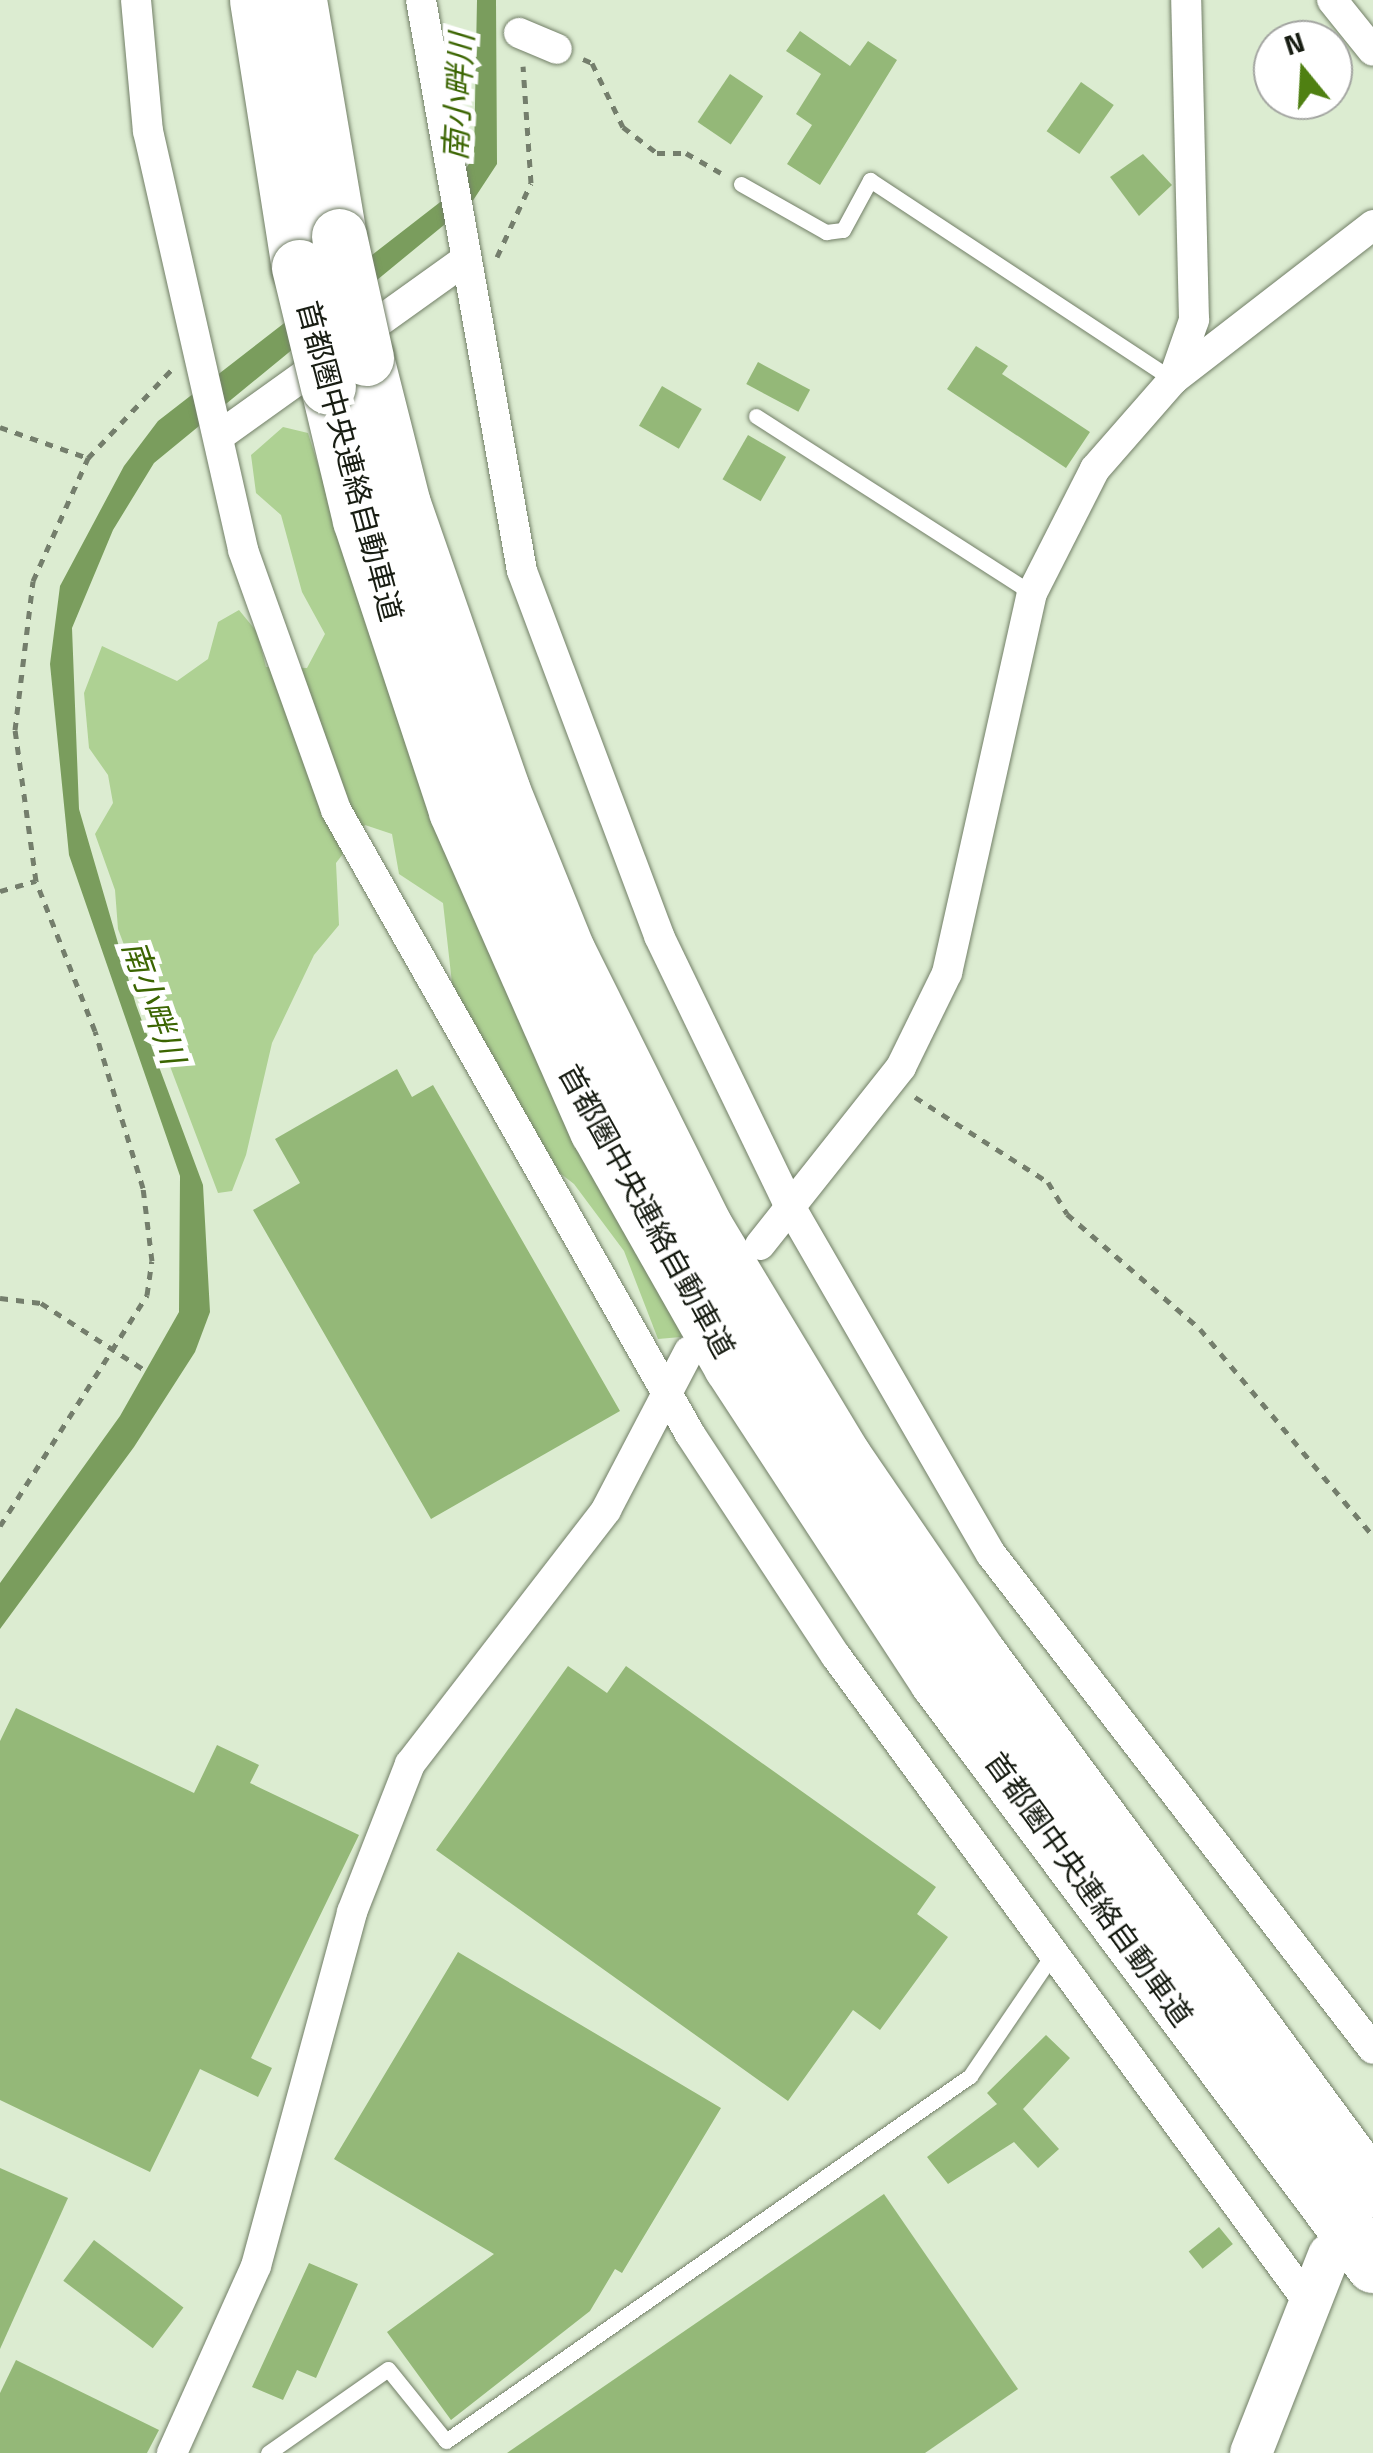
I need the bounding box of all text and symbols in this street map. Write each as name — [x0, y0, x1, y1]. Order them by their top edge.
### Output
text: N — [1278, 19, 1310, 66]
north arrow — [1253, 20, 1353, 120]
water label: 南小畔川 — [435, 32, 481, 162]
street label: 首都圏中央連絡自動車道 — [290, 297, 410, 625]
water label: 南小畔川 — [115, 935, 193, 1069]
street label: 首都圏中央連絡自動車道 — [551, 1058, 743, 1364]
street label: 首都圏中央連絡自動車道 — [977, 1745, 1201, 2033]

